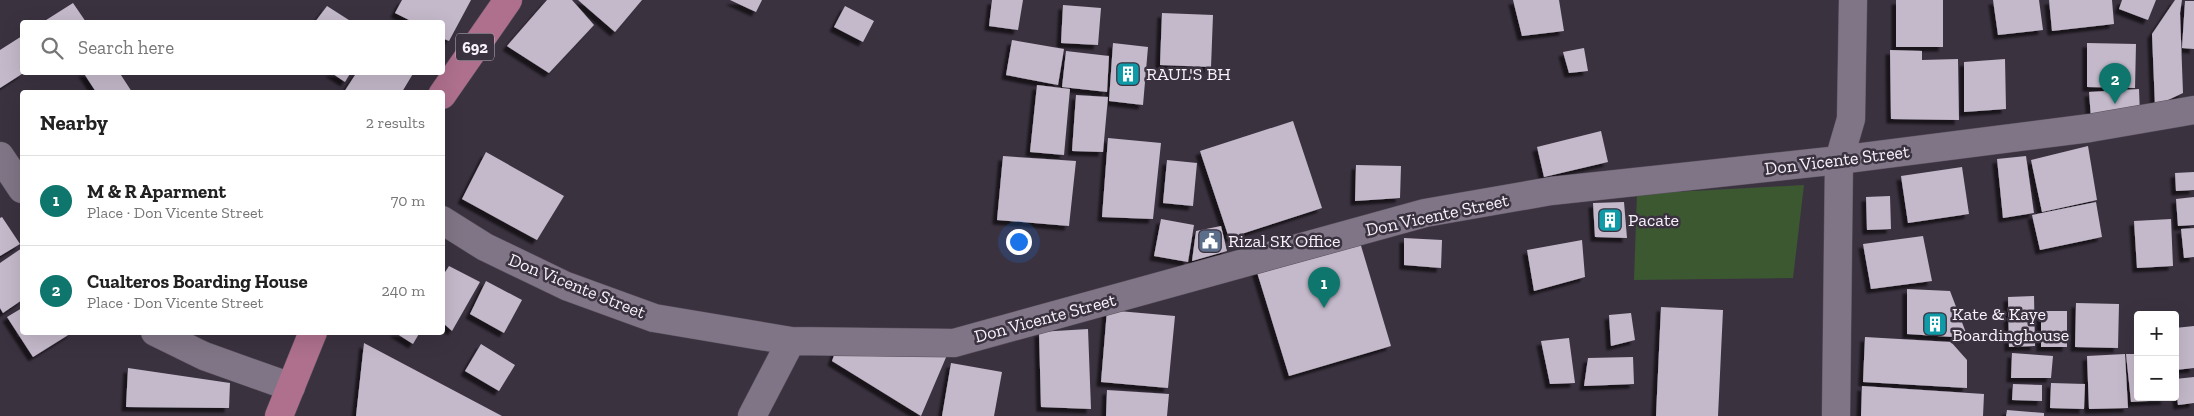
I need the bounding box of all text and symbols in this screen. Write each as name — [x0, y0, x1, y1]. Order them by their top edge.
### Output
search box — [20, 20, 445, 75]
icon: search — [38, 34, 66, 62]
road number: 692 — [456, 34, 494, 61]
text: Search here — [78, 36, 174, 59]
building icon: RAUL'S BH — [1115, 61, 1141, 87]
place label: RAUL'S BH — [1146, 63, 1231, 85]
pin: 2 — [2099, 63, 2131, 104]
text: Nearby — [40, 110, 108, 135]
text: 2 results — [366, 113, 425, 132]
street label: Don Vicente Street — [1763, 140, 1911, 180]
text: M & R Aparment — [87, 180, 226, 203]
street label: Don Vicente Street — [1363, 189, 1511, 241]
text: 1 — [53, 191, 59, 210]
text: 70 m — [391, 191, 425, 210]
text: Place · Don Vicente Street — [87, 203, 263, 222]
building icon: Pacate — [1597, 207, 1623, 233]
place label: Pacate — [1628, 209, 1679, 231]
public building icon: Rizal SK Office — [1197, 228, 1223, 254]
your location — [1006, 229, 1032, 255]
place label: Rizal SK Office — [1228, 230, 1341, 252]
street label: Don Vicente Street — [505, 248, 649, 324]
pin: 1 — [1308, 267, 1340, 308]
text: Cualteros Boarding House — [87, 270, 308, 293]
text: 2 — [52, 281, 60, 300]
text: 240 m — [381, 281, 425, 300]
street label: Don Vicente Street — [972, 288, 1119, 347]
text: Place · Don Vicente Street — [87, 293, 263, 312]
place label: Kate & Kaye Boardinghouse — [1952, 303, 2069, 346]
building icon: Kate & Kaye Boardinghouse — [1922, 311, 1948, 337]
map controls — [2134, 311, 2179, 401]
button: + — [2134, 311, 2179, 356]
button: − — [2134, 356, 2179, 401]

